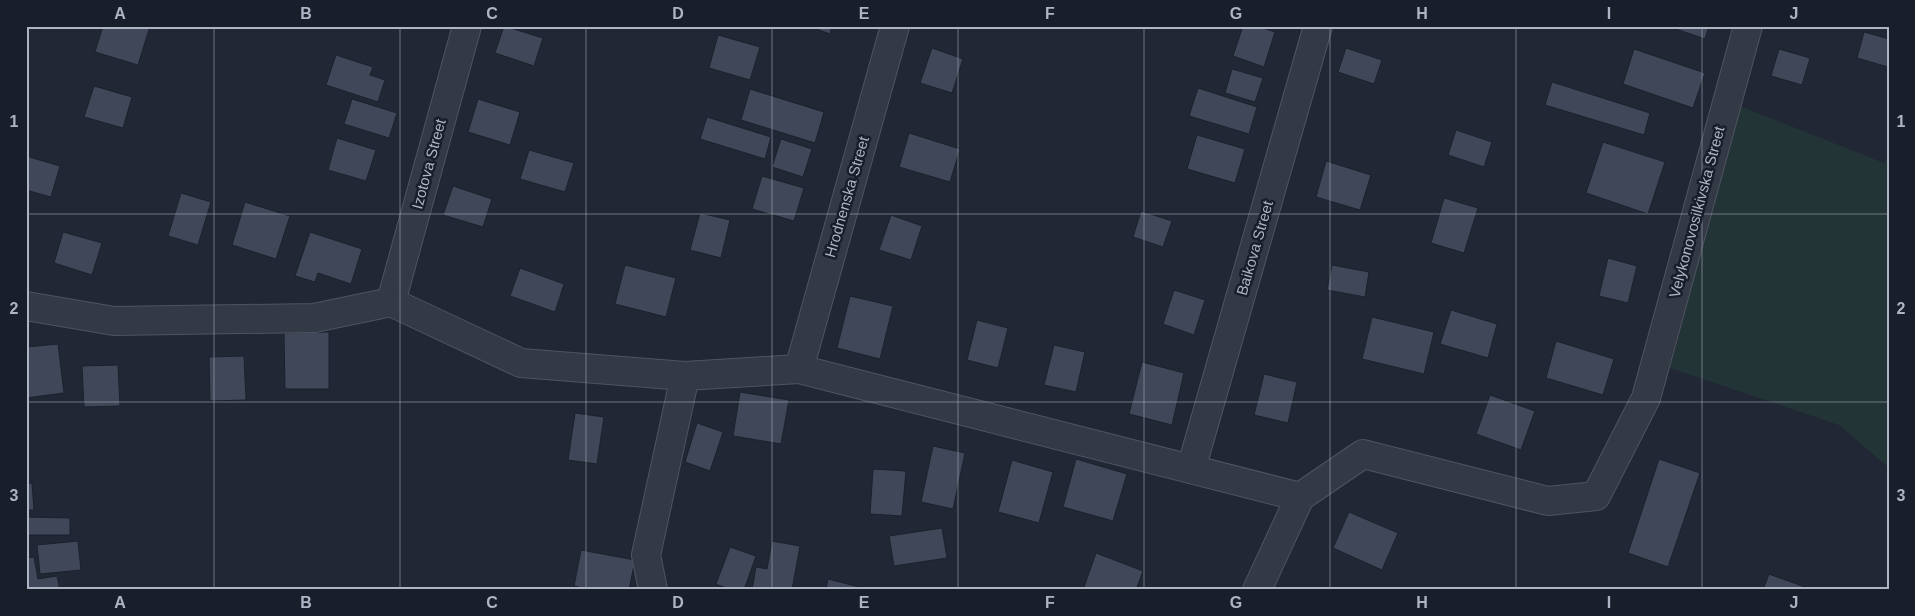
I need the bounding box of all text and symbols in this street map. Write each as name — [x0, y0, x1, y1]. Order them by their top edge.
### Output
text: A — [114, 5, 126, 22]
text: B — [300, 5, 312, 22]
text: C — [486, 5, 498, 22]
text: D — [672, 5, 684, 22]
text: E — [859, 5, 870, 22]
text: F — [1045, 5, 1055, 22]
text: G — [1230, 5, 1242, 22]
text: H — [1416, 5, 1428, 22]
text: I — [1607, 5, 1611, 22]
text: J — [1790, 5, 1798, 22]
text: 1 — [10, 113, 19, 130]
text: 1 — [1897, 113, 1906, 130]
street label: Izotova Street — [408, 116, 449, 211]
street label: Velykonovosilkivska Street — [1665, 124, 1728, 299]
street label: Hrodnenska Street — [821, 134, 872, 259]
street label: Baikova Street — [1233, 198, 1276, 297]
text: 2 — [10, 300, 19, 317]
text: 2 — [1897, 300, 1906, 317]
text: 3 — [10, 487, 19, 504]
text: 3 — [1897, 487, 1906, 504]
text: A — [114, 594, 126, 611]
text: B — [300, 594, 312, 611]
text: C — [486, 594, 498, 611]
text: D — [672, 594, 684, 611]
text: E — [859, 594, 870, 611]
text: F — [1045, 594, 1055, 611]
text: G — [1230, 594, 1242, 611]
text: H — [1416, 594, 1428, 611]
text: I — [1607, 594, 1611, 611]
text: J — [1790, 594, 1798, 611]

